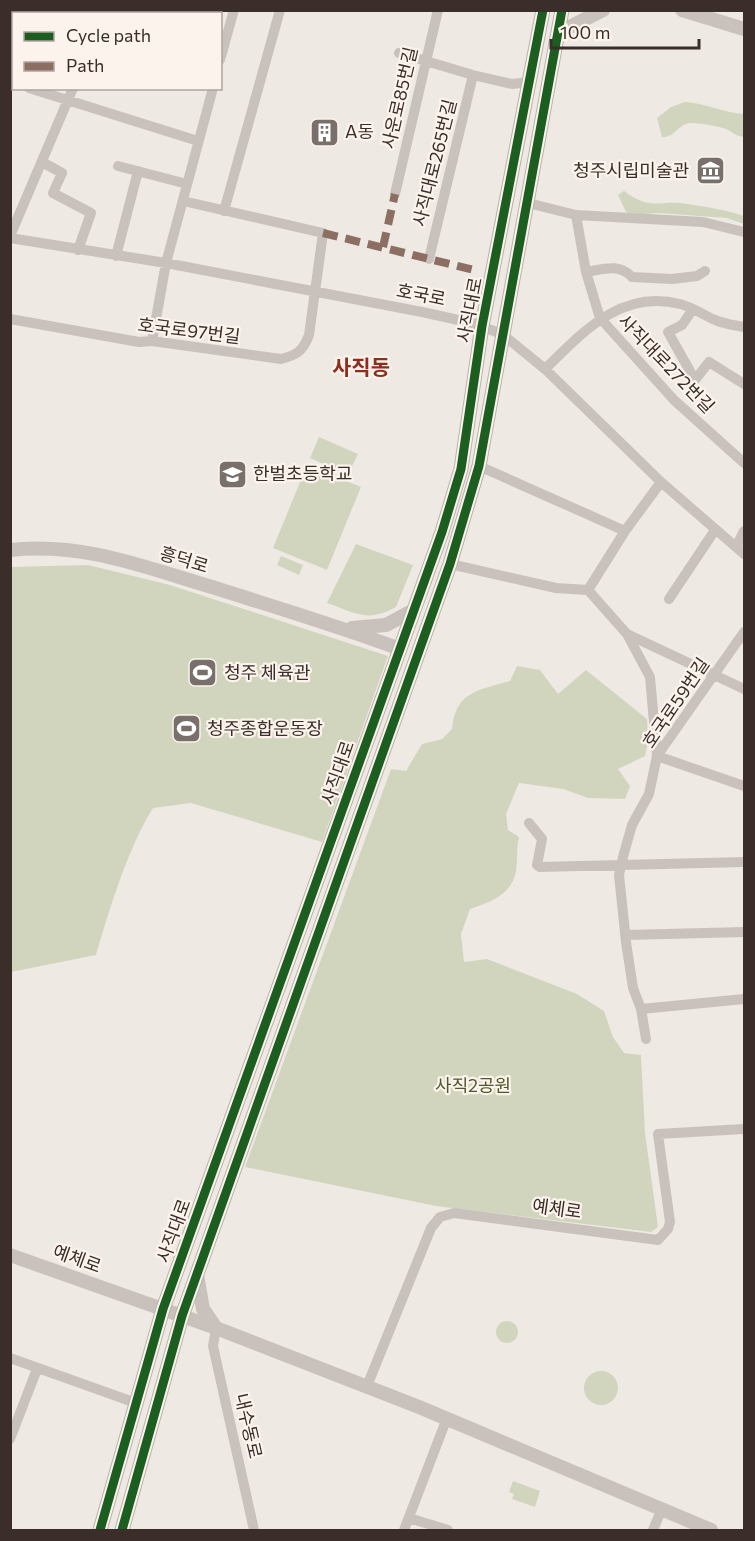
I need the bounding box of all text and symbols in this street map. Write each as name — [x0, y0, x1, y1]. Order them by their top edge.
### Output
legend — [12, 12, 222, 90]
scale bar — [551, 12, 700, 50]
text: 100 m — [560, 21, 610, 43]
text: Cycle path — [66, 24, 151, 46]
street label: 사운로85번길 — [377, 45, 421, 151]
text: Path — [66, 54, 104, 76]
street label: 사직대로265번길 — [408, 97, 460, 229]
building icon: A동 — [308, 116, 340, 148]
place label: A동 — [345, 120, 374, 142]
museum icon: 청주시립미술관 — [694, 155, 726, 187]
place label: 청주시립미술관 — [573, 159, 689, 181]
street label: 사직대로 — [452, 275, 486, 344]
street label: 호국로 — [395, 278, 448, 310]
street label: 사직대로272번길 — [614, 309, 719, 417]
street label: 호국로97번길 — [137, 313, 242, 347]
district label: 사직동 — [332, 354, 390, 379]
school or university icon: 한벌초등학교 — [216, 458, 248, 490]
place label: 한벌초등학교 — [253, 462, 352, 484]
street label: 흥덕로 — [157, 541, 211, 577]
street label: 호국로59번길 — [637, 653, 713, 752]
sports icon: 청주 체육관 — [187, 657, 219, 689]
place label: 청주 체육관 — [224, 661, 311, 683]
sports icon: 청주종합운동장 — [170, 713, 202, 745]
place label: 청주종합운동장 — [207, 717, 323, 739]
street label: 사직대로 — [316, 738, 358, 808]
park label: 사직2공원 — [435, 1074, 511, 1096]
street label: 예체로 — [531, 1194, 583, 1222]
street label: 사직대로 — [151, 1196, 195, 1266]
street label: 예체로 — [50, 1239, 104, 1277]
street label: 내수동로 — [231, 1391, 267, 1461]

